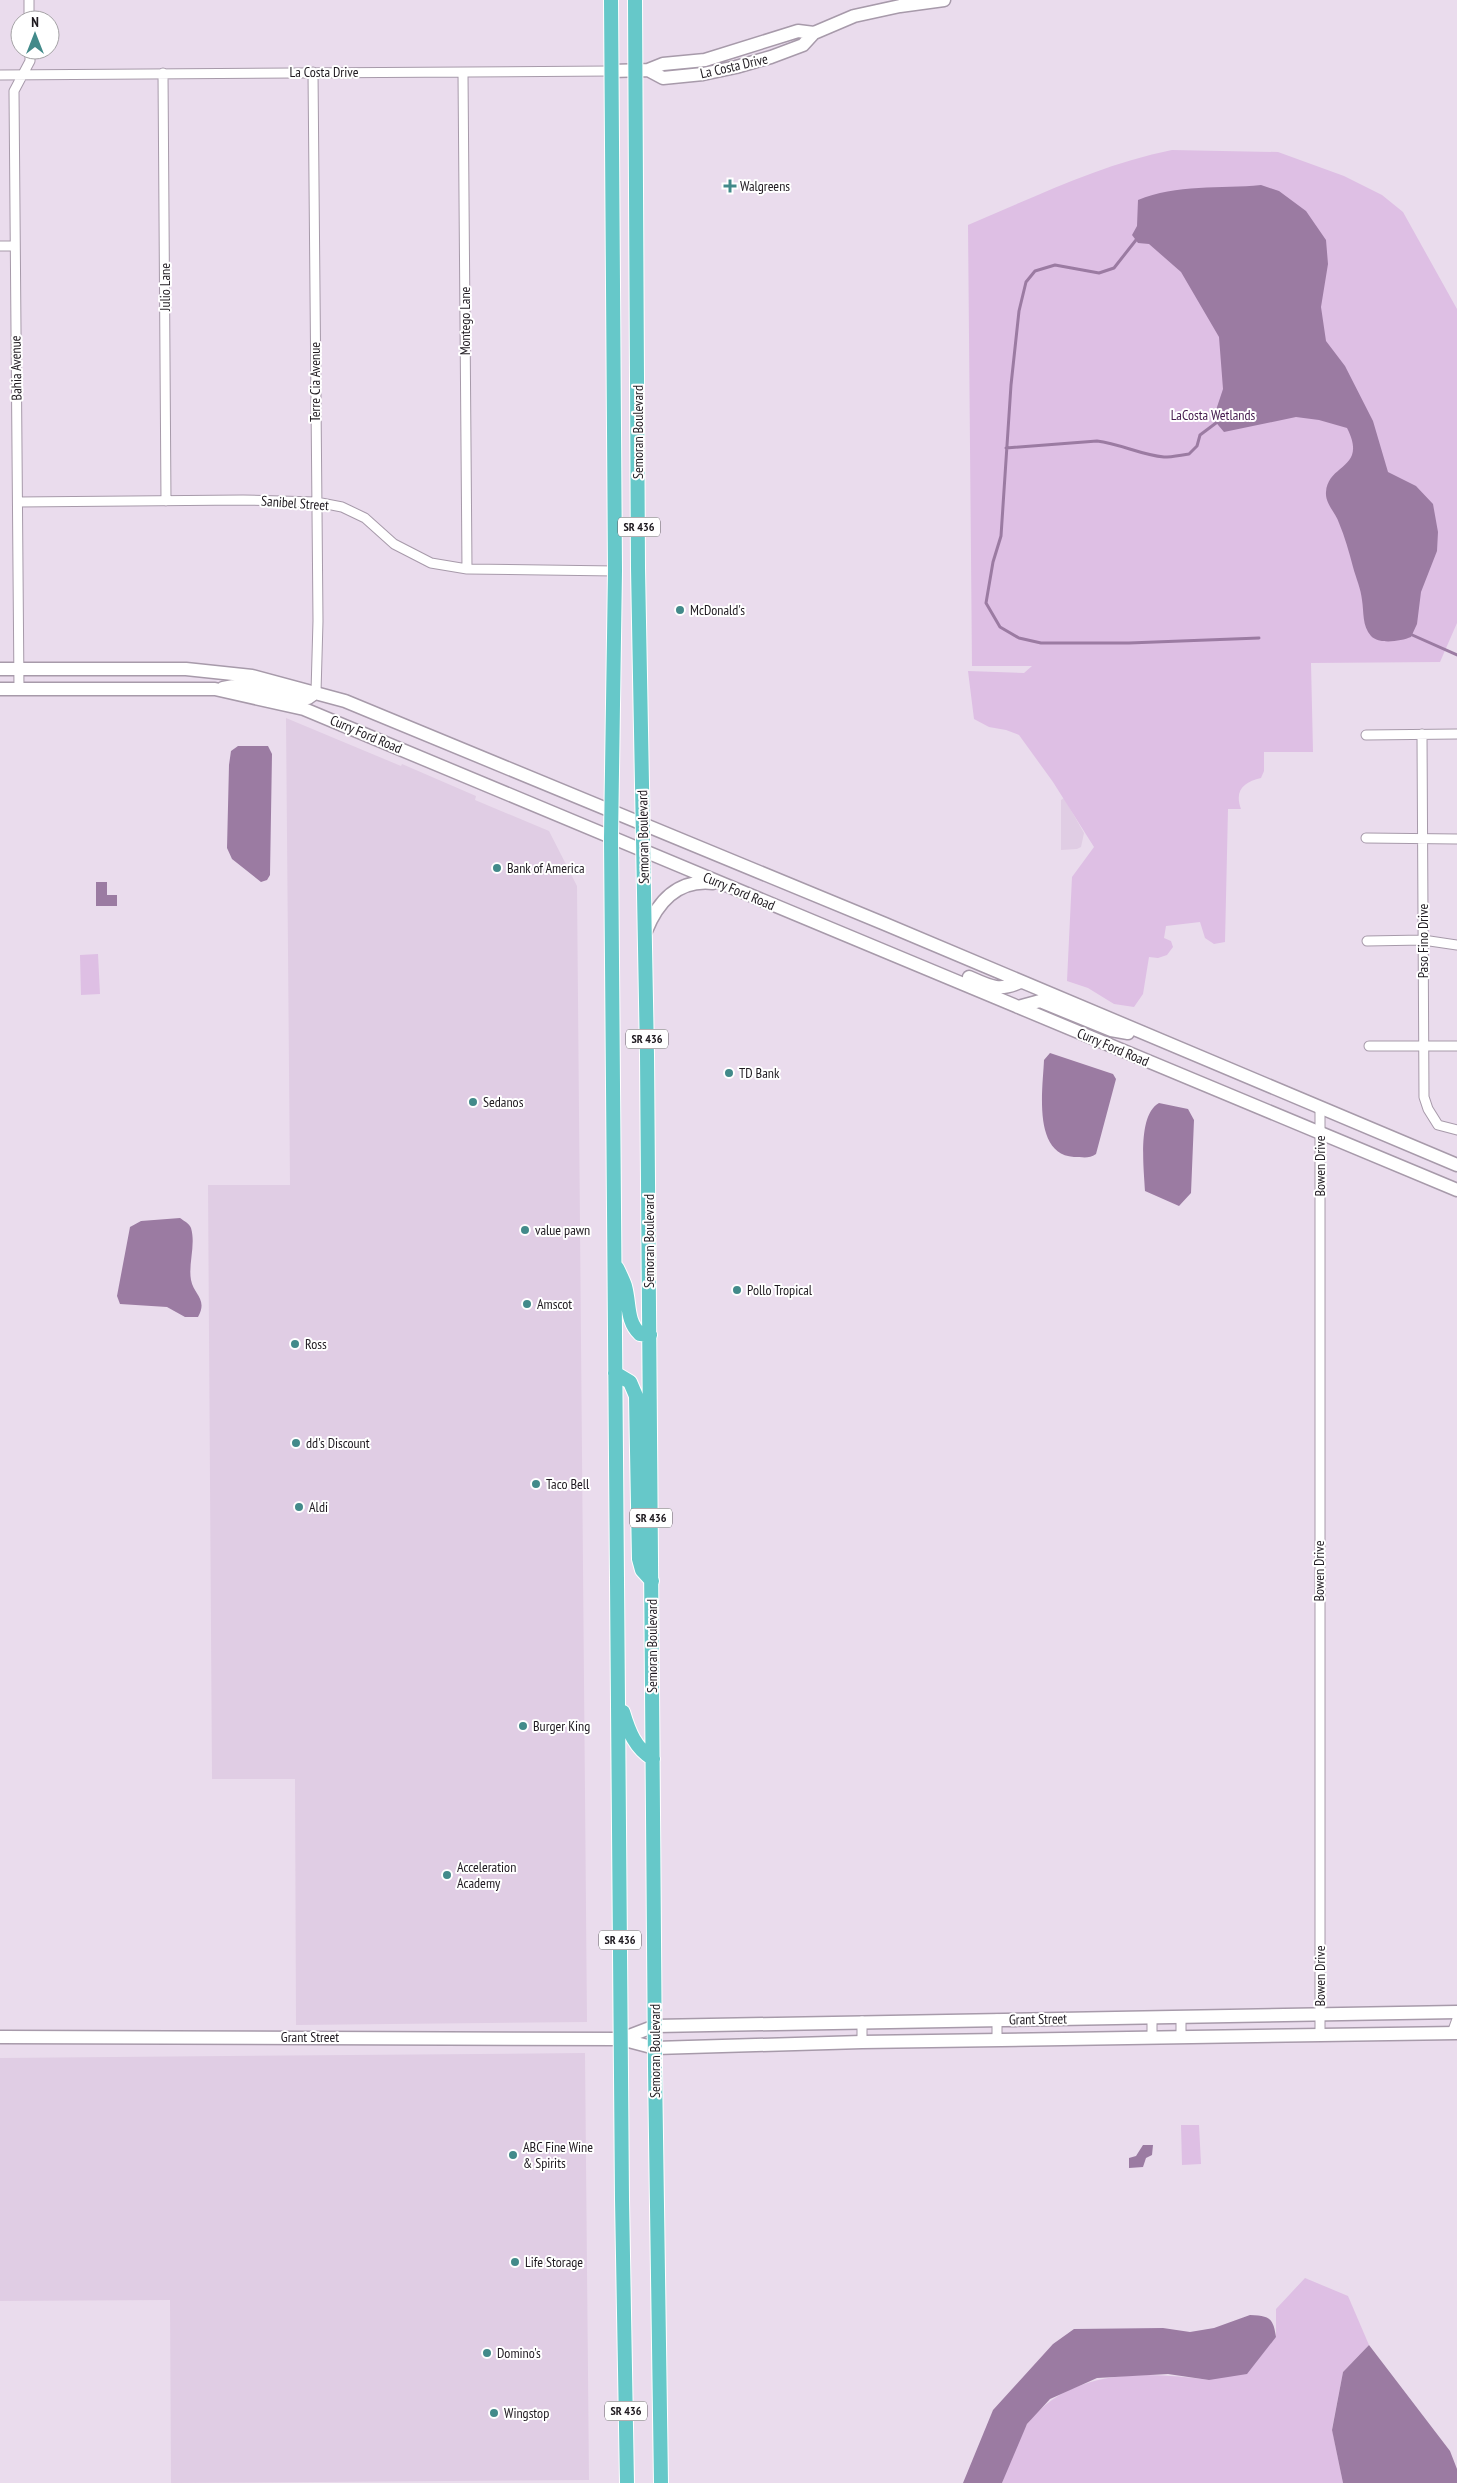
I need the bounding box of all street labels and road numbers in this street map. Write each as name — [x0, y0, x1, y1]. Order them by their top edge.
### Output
street label: La Costa Drive — [698, 49, 770, 83]
street label: La Costa Drive — [290, 63, 359, 81]
street label: Julio Lane — [156, 263, 174, 312]
street label: Montego Lane — [456, 286, 474, 355]
street label: Bahia Avenue — [6, 335, 26, 401]
street label: Terre Cia Avenue — [306, 342, 324, 422]
street label: Semoran Boulevard — [629, 385, 647, 479]
street label: Sanibel Street — [261, 492, 330, 514]
road number: SR 436 — [618, 518, 660, 536]
street label: Curry Ford Road — [327, 711, 405, 757]
street label: Semoran Boulevard — [633, 790, 653, 884]
street label: Curry Ford Road — [700, 868, 778, 914]
street label: Paso Fino Drive — [1414, 903, 1432, 978]
street label: Curry Ford Road — [1074, 1024, 1152, 1070]
road number: SR 436 — [626, 1030, 668, 1048]
street label: Bowen Drive — [1311, 1135, 1329, 1196]
street label: Semoran Boulevard — [640, 1194, 658, 1288]
road number: SR 436 — [630, 1509, 672, 1528]
street label: Bowen Drive — [1310, 1540, 1328, 1601]
street label: Semoran Boulevard — [643, 1599, 661, 1693]
road number: SR 436 — [599, 1930, 641, 1950]
street label: Bowen Drive — [1311, 1945, 1329, 2006]
street label: Semoran Boulevard — [646, 2004, 664, 2098]
street label: Grant Street — [1009, 2009, 1067, 2029]
street label: Grant Street — [281, 2028, 339, 2046]
road number: SR 436 — [605, 2402, 647, 2420]

